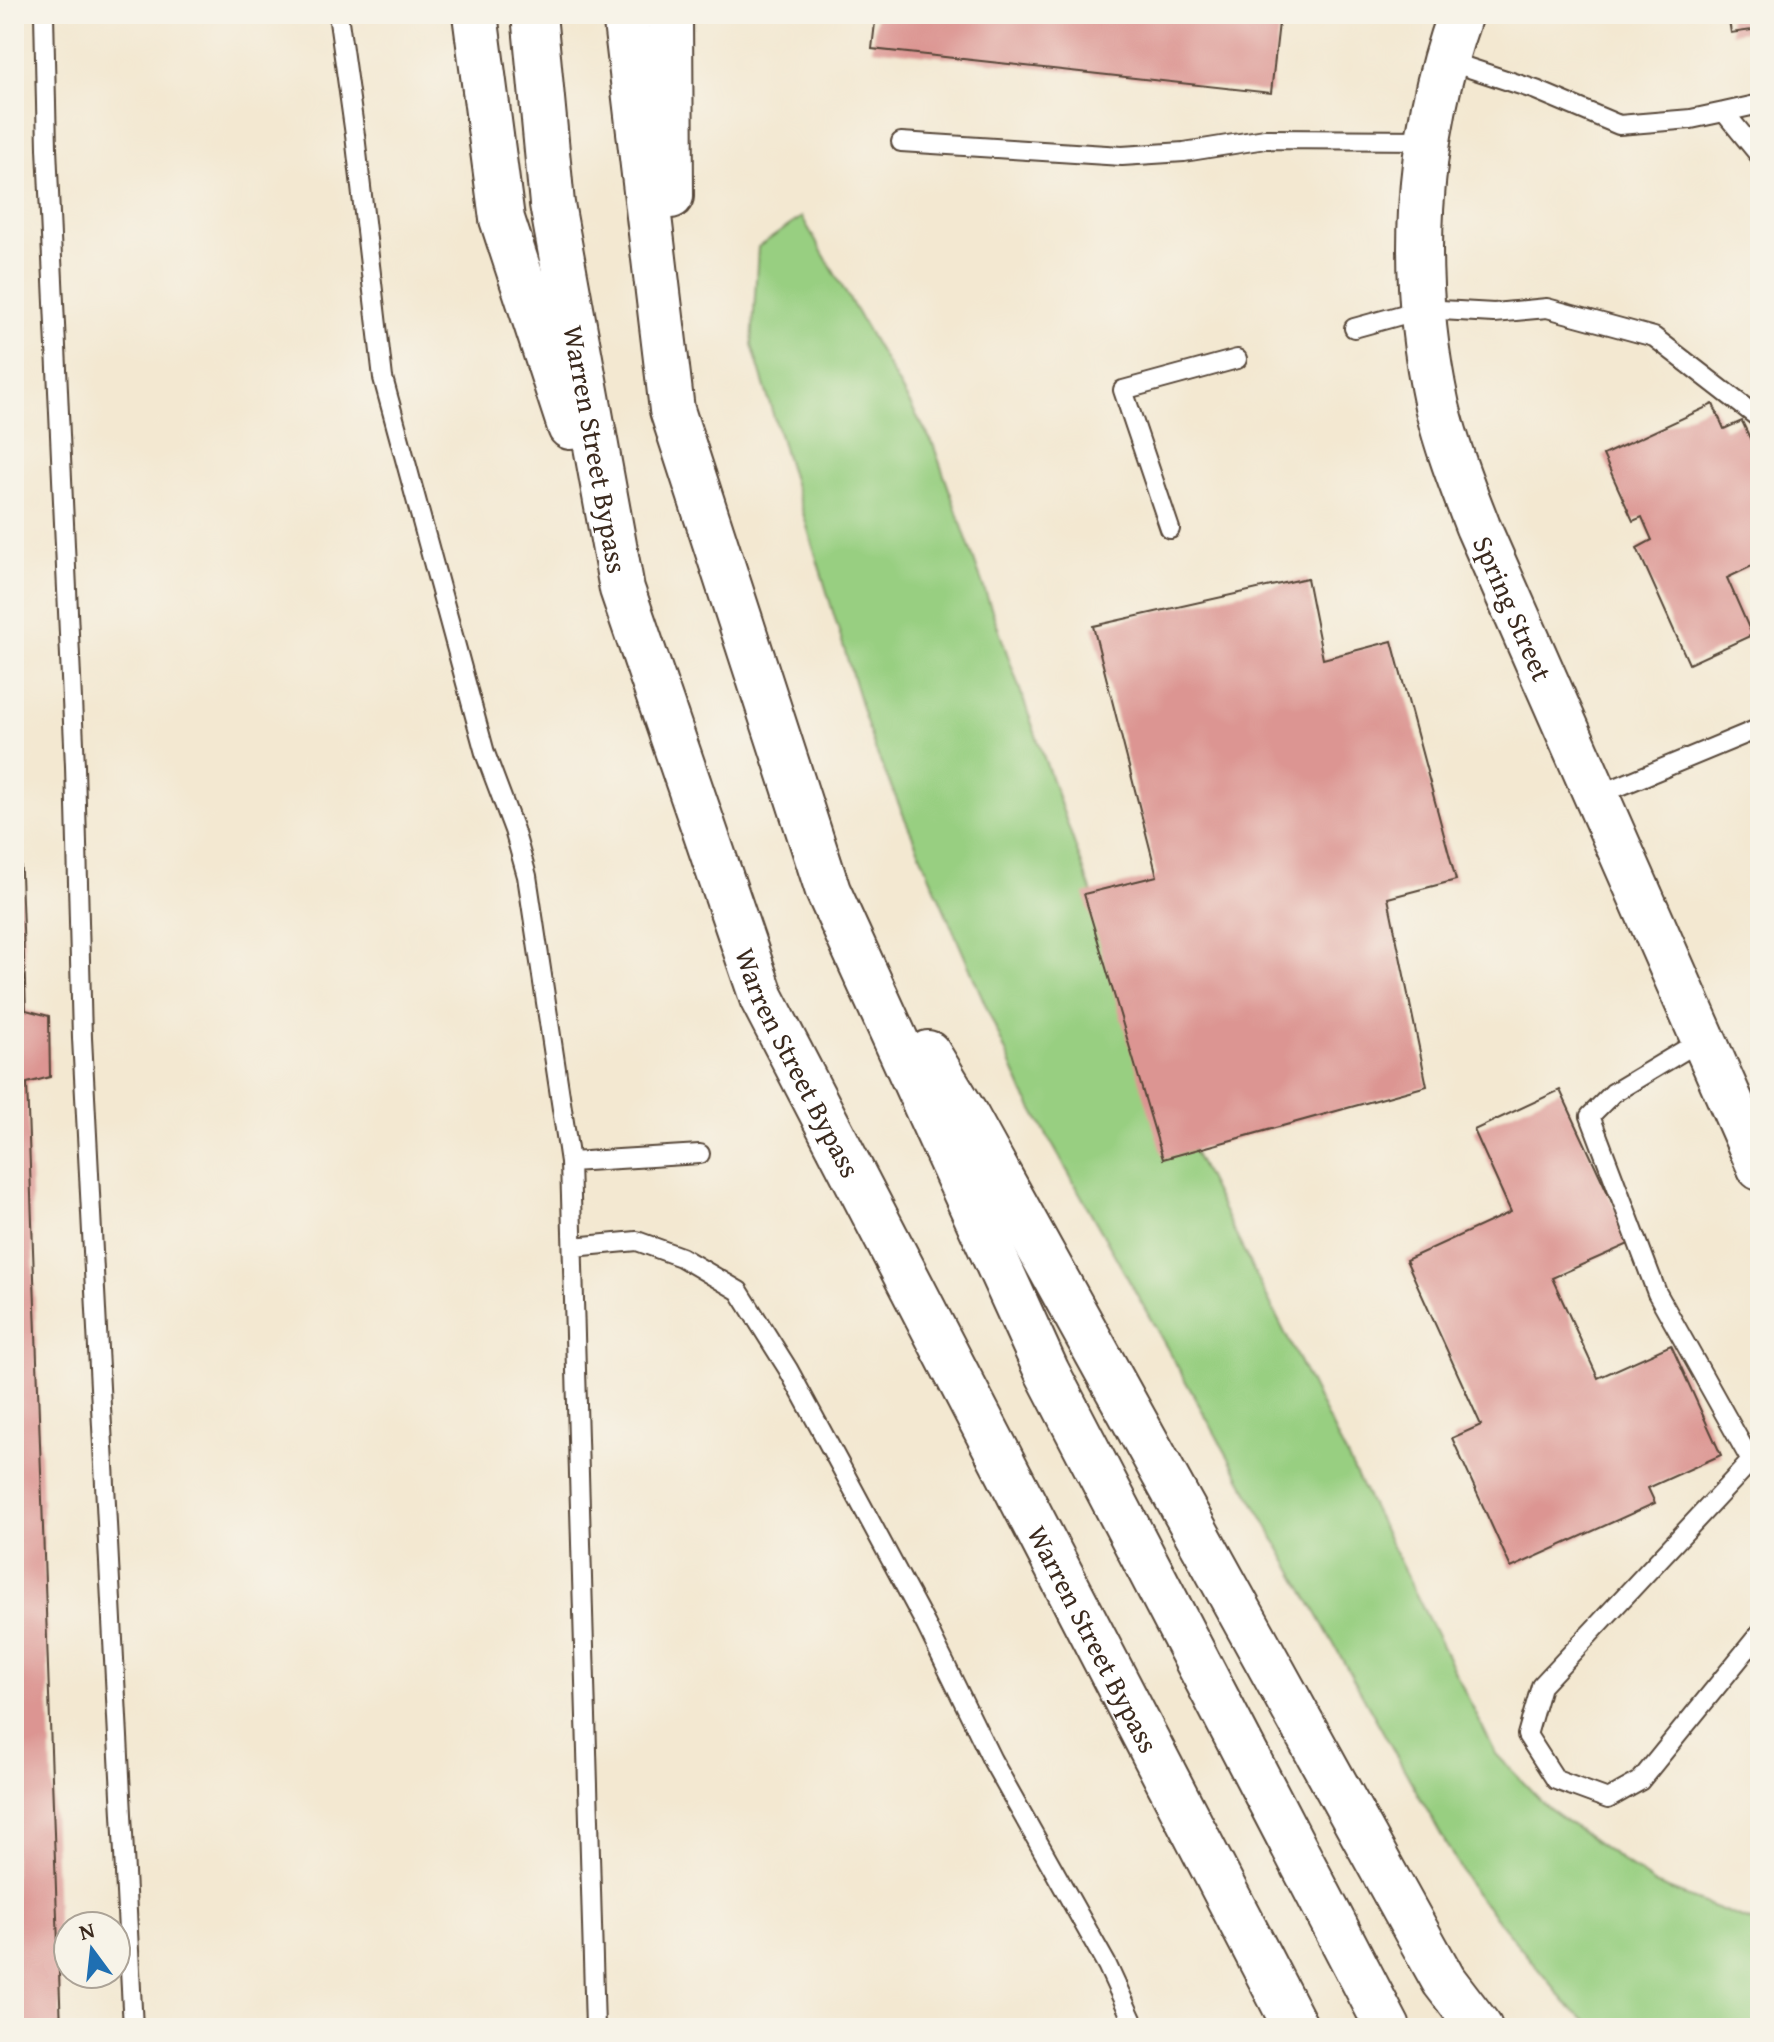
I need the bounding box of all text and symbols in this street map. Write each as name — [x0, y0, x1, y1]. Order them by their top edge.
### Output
street label: Warren Street Bypass — [554, 322, 639, 576]
street label: Spring Street — [1464, 529, 1564, 687]
street label: Warren Street Bypass — [726, 942, 872, 1184]
street label: Warren Street Bypass — [1018, 1518, 1170, 1759]
north arrow — [52, 1910, 132, 1990]
text: N — [76, 1913, 98, 1948]

